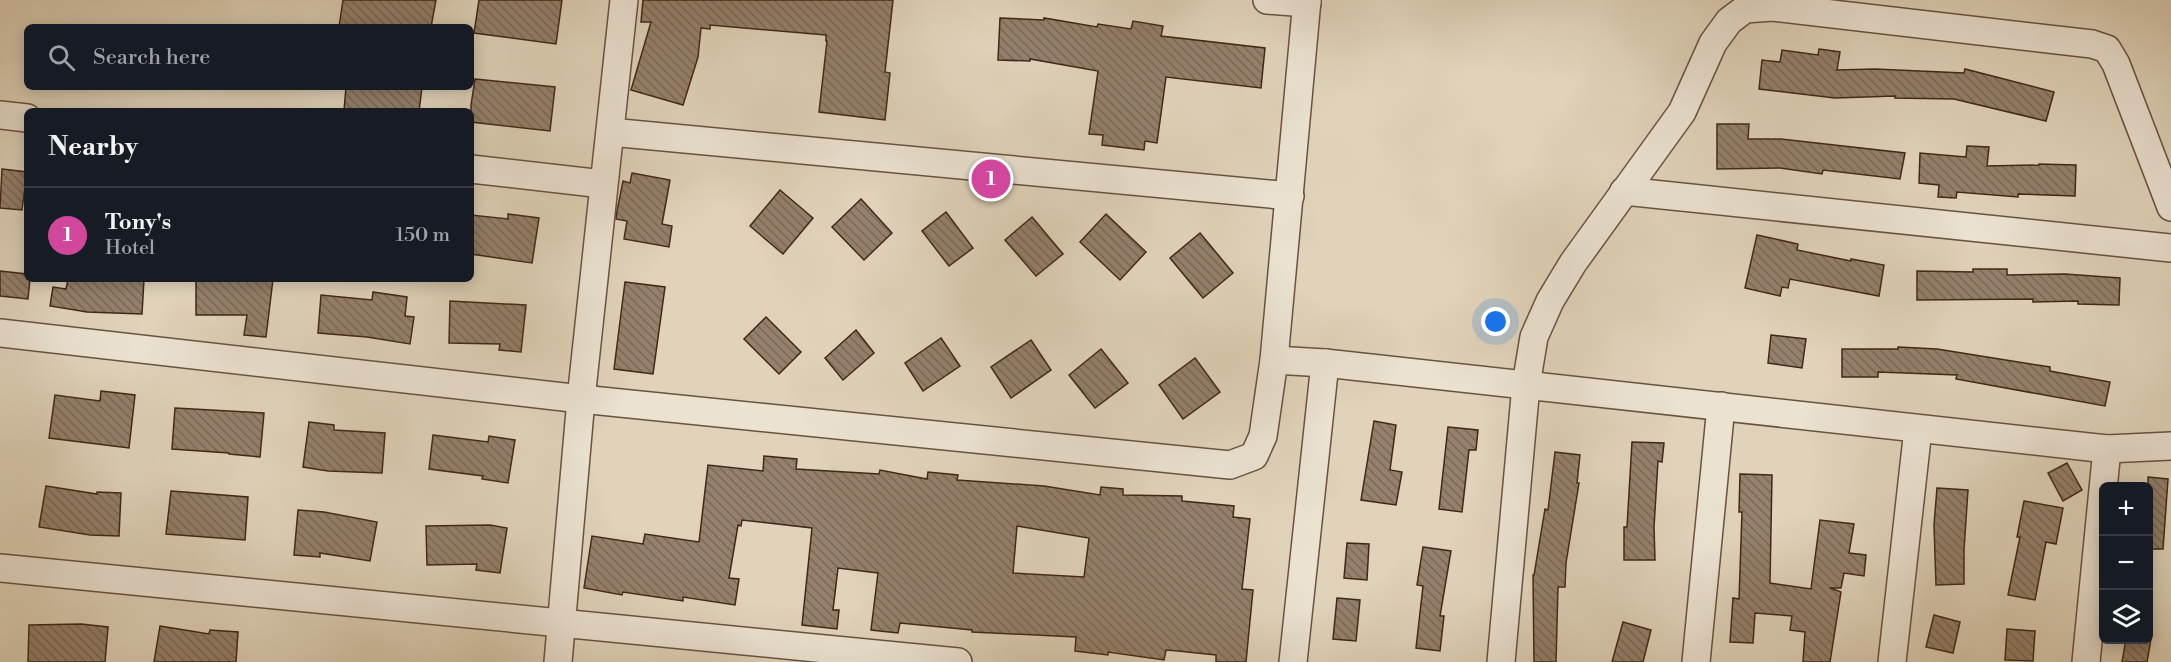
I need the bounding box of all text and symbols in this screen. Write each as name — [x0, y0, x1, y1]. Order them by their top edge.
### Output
search box — [24, 24, 474, 90]
icon: search — [45, 41, 78, 74]
text: Search here — [93, 44, 210, 71]
text: Nearby — [48, 131, 138, 163]
pin: 1 — [972, 156, 1010, 201]
text: Tony's — [105, 209, 171, 236]
text: 1 — [63, 223, 72, 248]
text: 150 m — [395, 223, 450, 248]
text: Hotel — [105, 236, 155, 261]
your location — [1481, 307, 1510, 336]
map controls — [2099, 482, 2153, 644]
button: + — [2099, 482, 2153, 536]
button: − — [2099, 536, 2153, 590]
button: layers — [2099, 590, 2153, 644]

